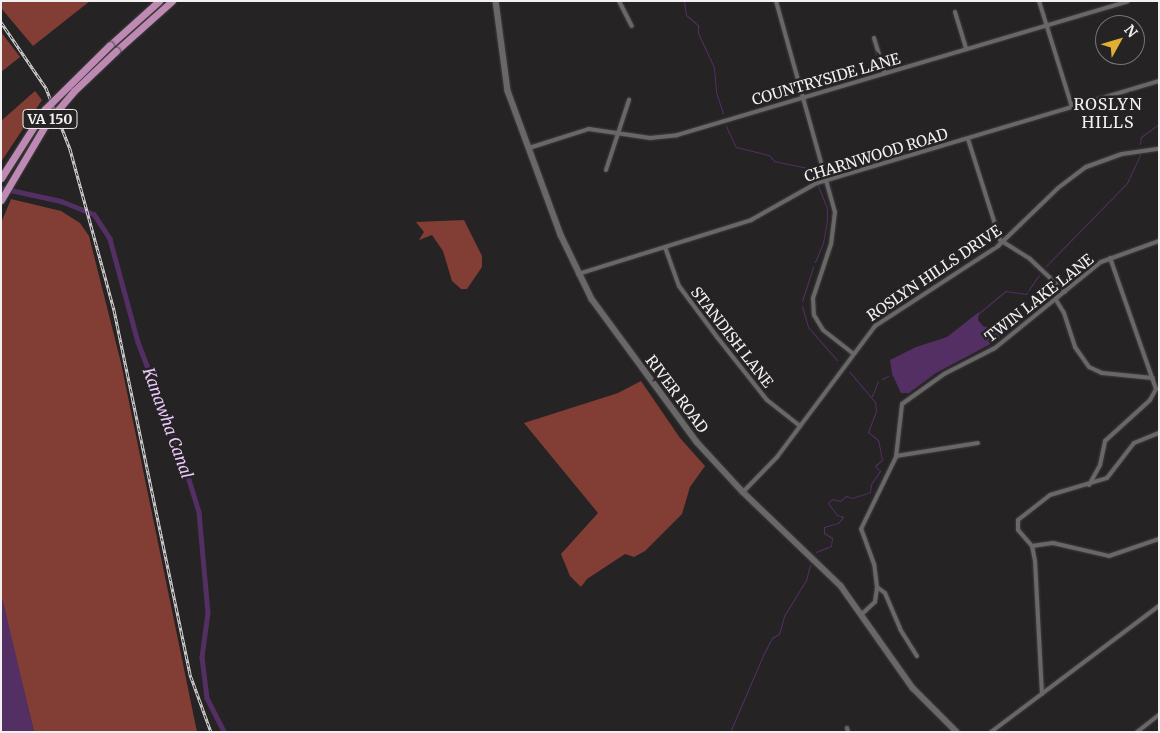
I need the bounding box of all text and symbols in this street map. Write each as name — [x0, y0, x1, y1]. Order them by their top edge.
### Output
north arrow — [1095, 15, 1145, 65]
text: N — [1120, 21, 1141, 41]
street label: COUNTRYSIDE LANE — [750, 49, 902, 109]
district label: ROSLYN HILLS — [1073, 94, 1143, 132]
road number: VA 150 — [22, 108, 78, 130]
street label: CHARNWOOD ROAD — [802, 125, 950, 185]
street label: ROSLYN HILLS DRIVE — [863, 221, 1005, 325]
street label: TWIN LAKE LANE — [981, 250, 1097, 346]
street label: STANDISH LANE — [687, 283, 777, 391]
street label: RIVER ROAD — [642, 352, 712, 436]
water label: Kanawha Canal — [139, 365, 197, 481]

